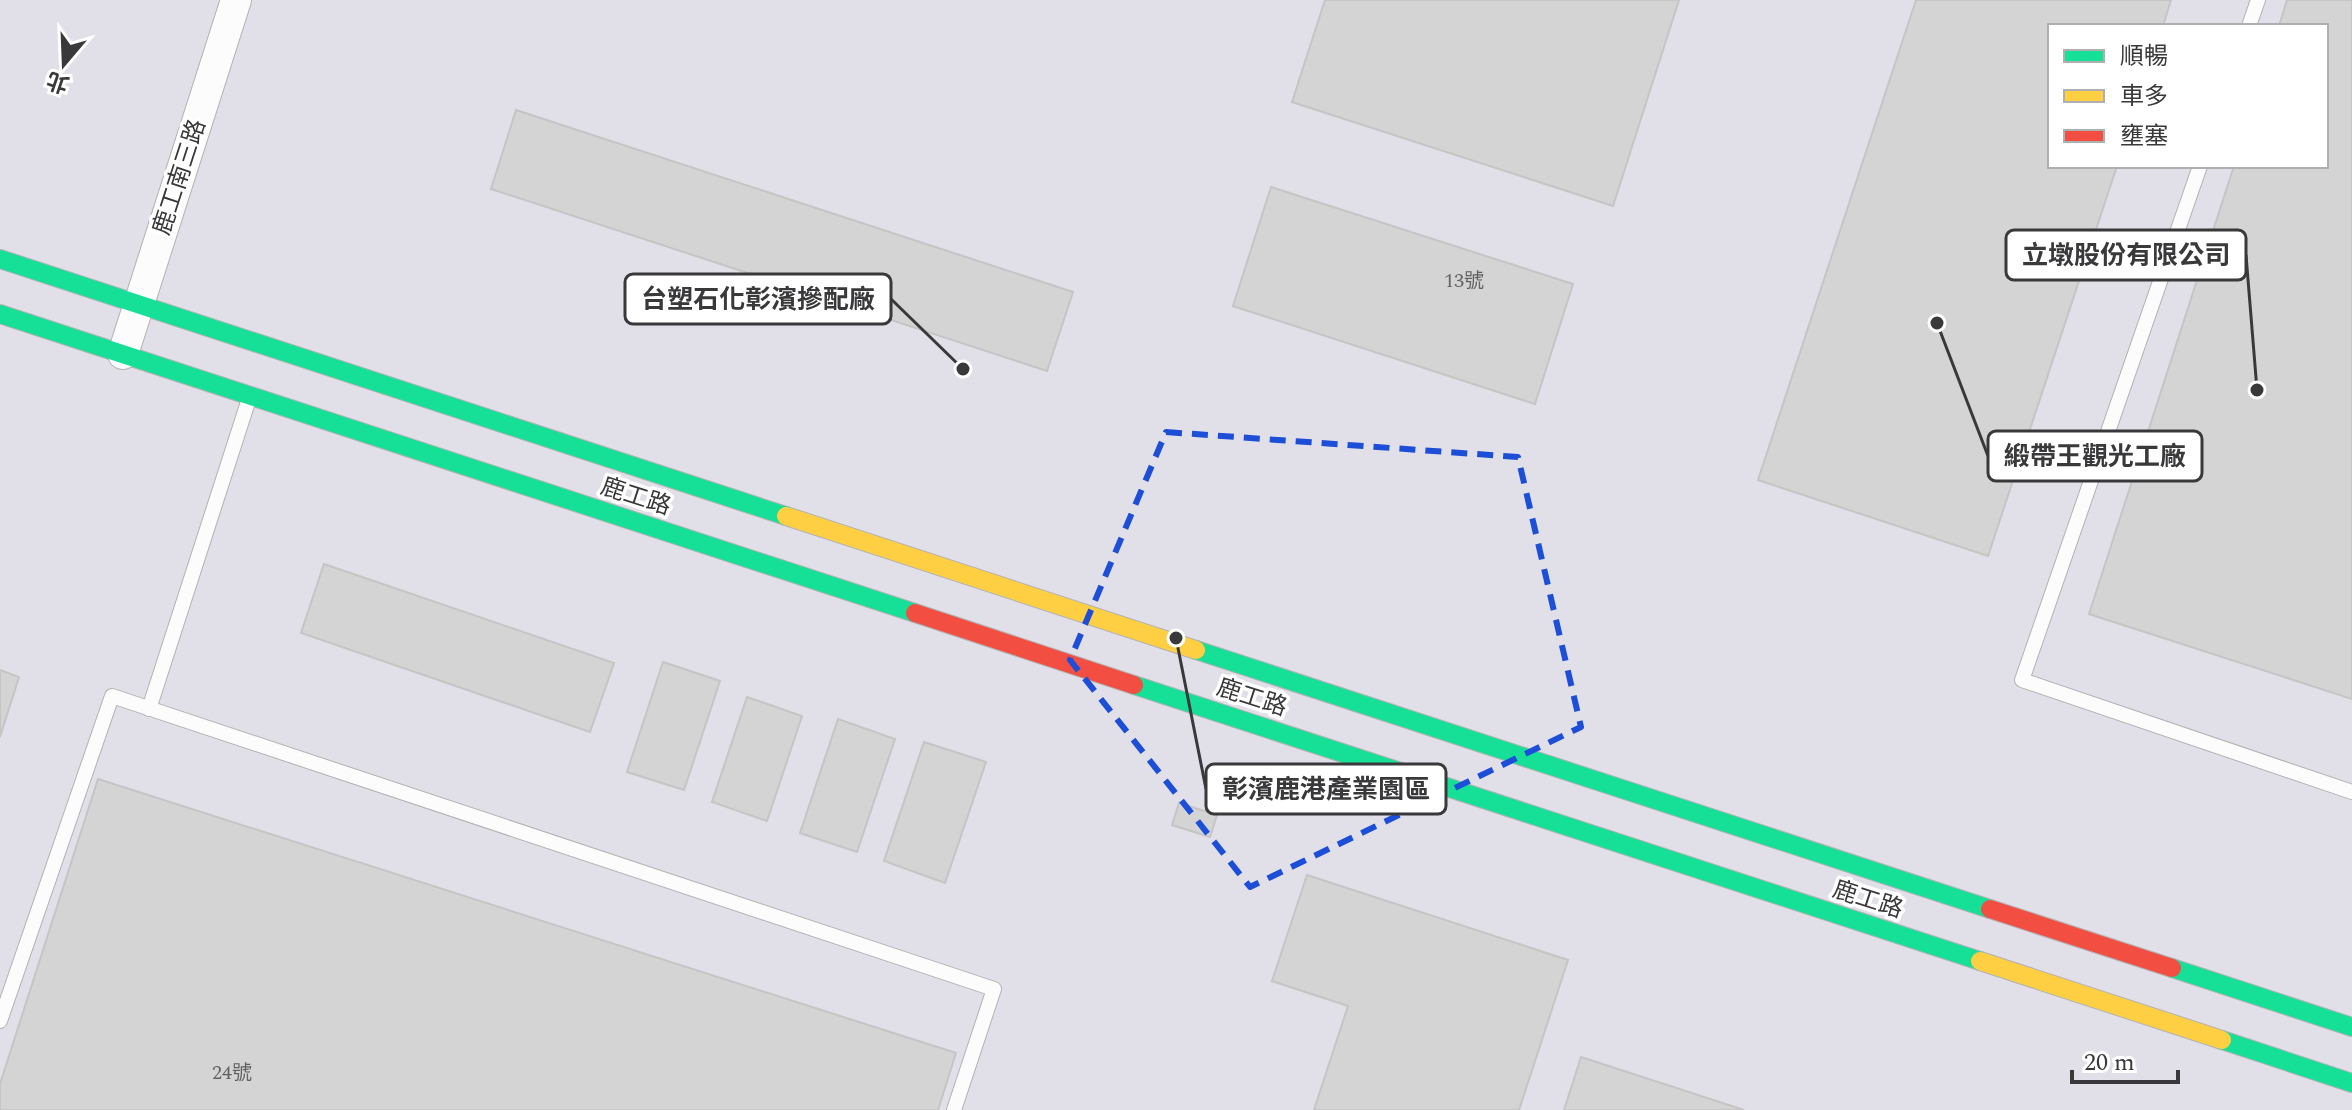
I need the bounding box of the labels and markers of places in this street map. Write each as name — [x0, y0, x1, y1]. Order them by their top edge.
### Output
callout: 立墩股份有限公司 — [2006, 230, 2246, 280]
callout: 台塑石化彰濱摻配廠 — [625, 274, 891, 324]
callout: 緞帶王觀光工廠 — [1988, 431, 2202, 481]
callout: 彰濱鹿港產業園區 — [1206, 764, 1446, 814]

